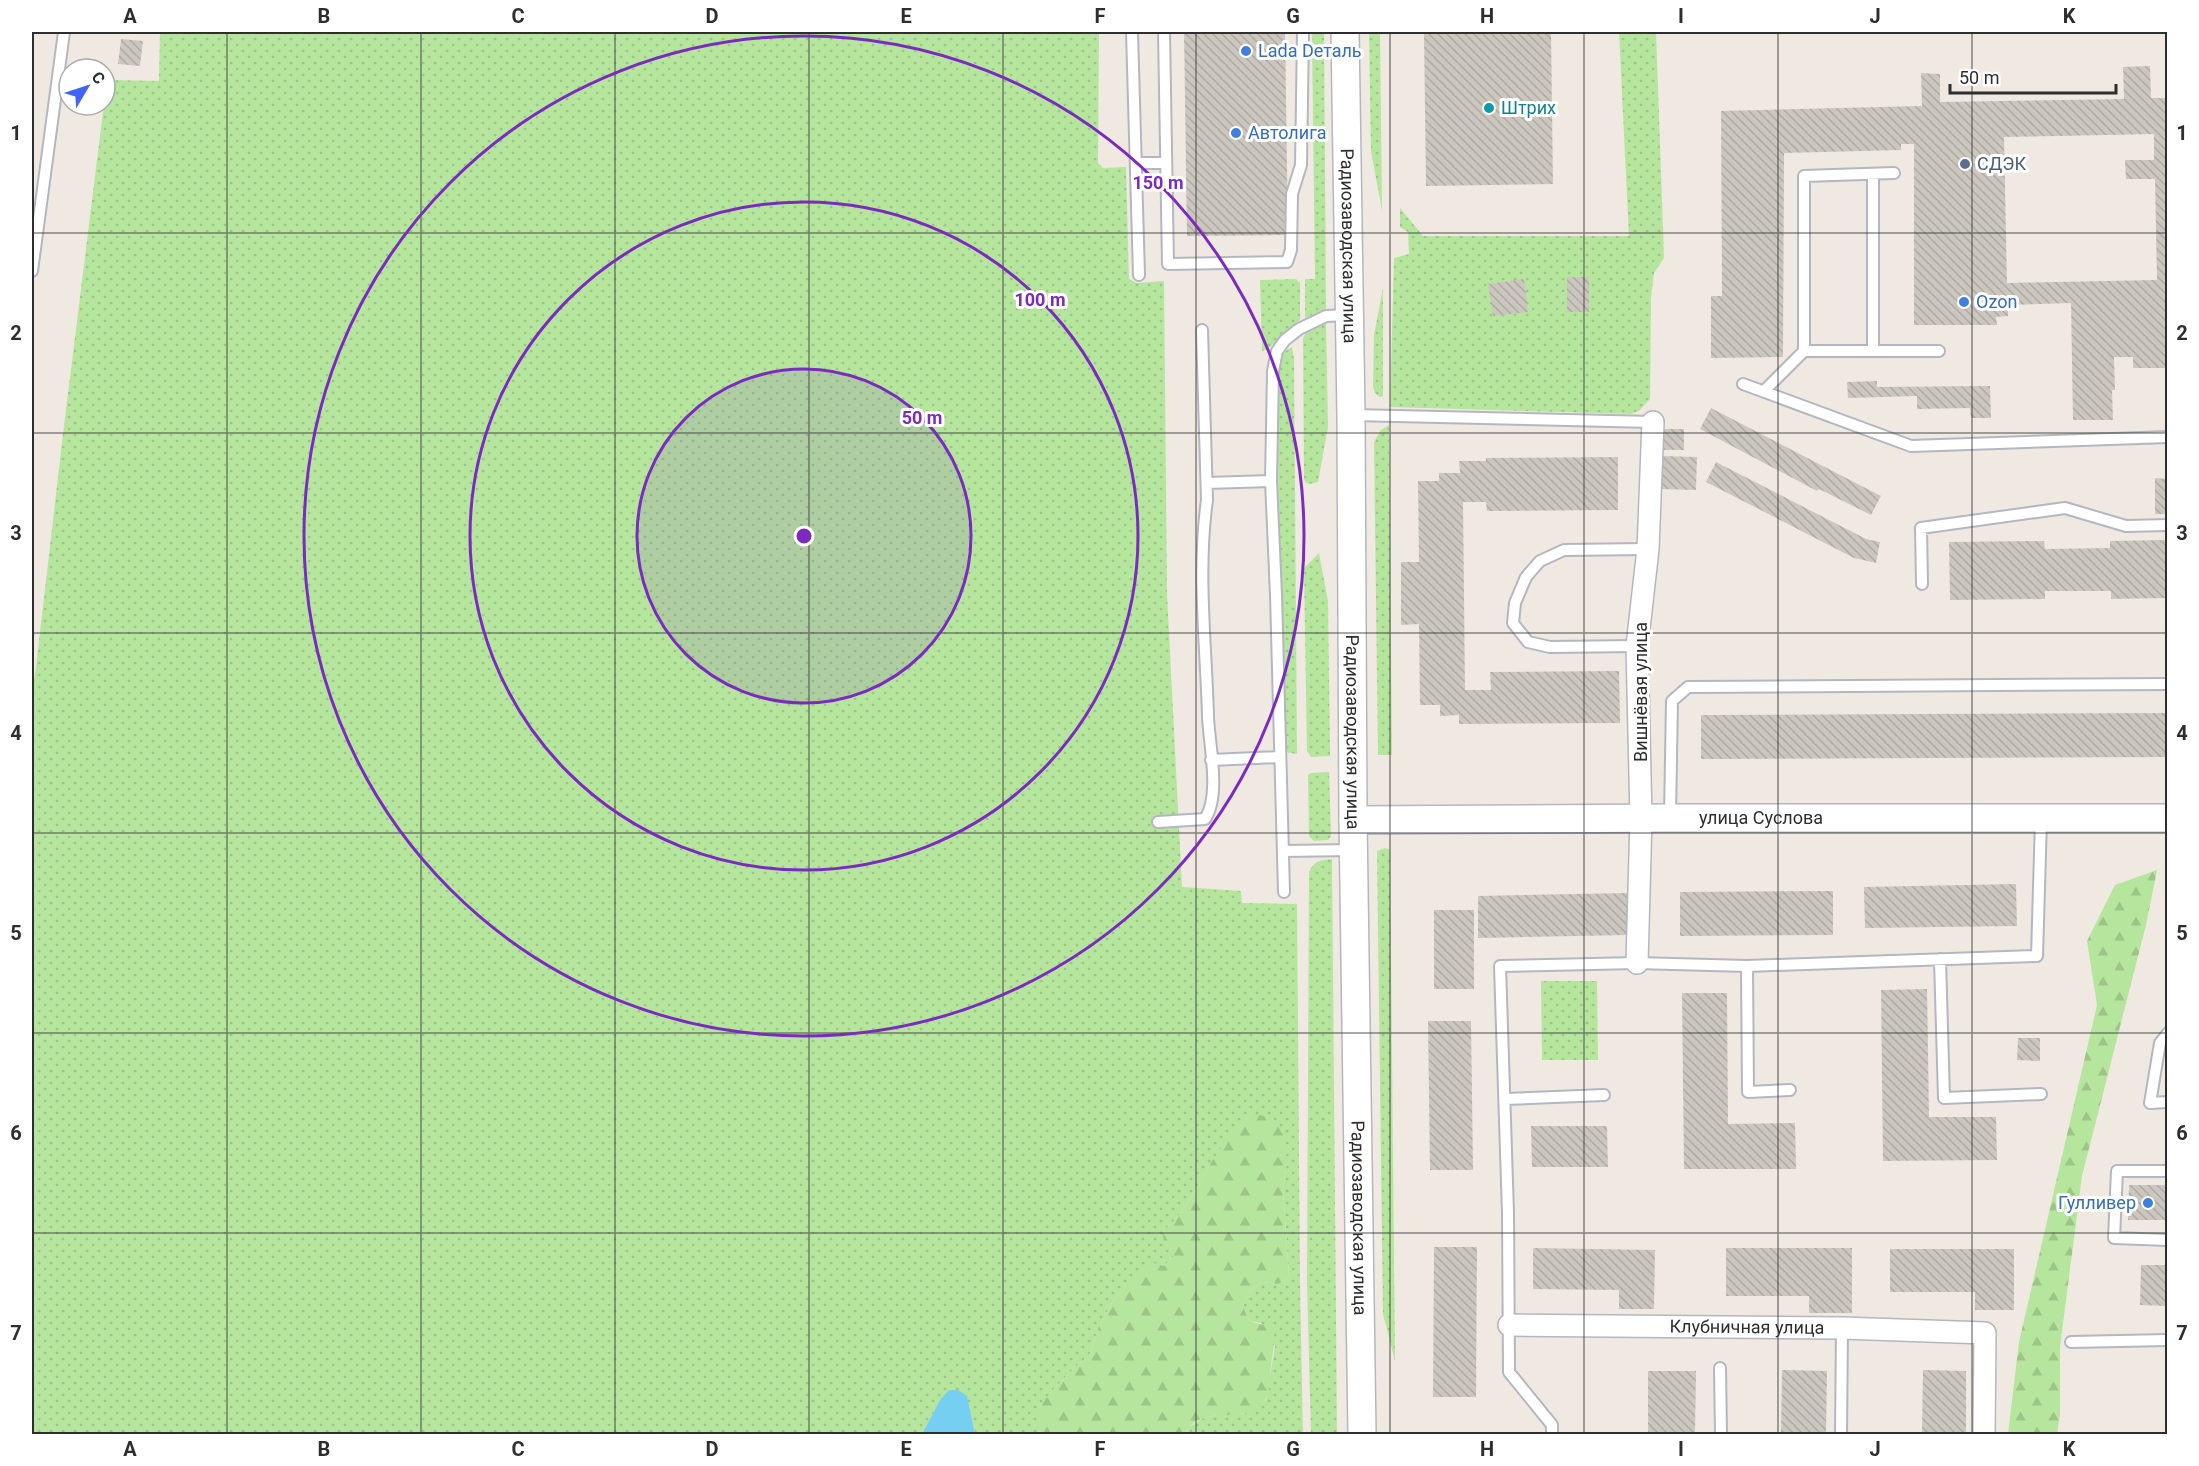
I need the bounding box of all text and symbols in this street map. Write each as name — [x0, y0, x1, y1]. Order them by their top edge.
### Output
text: A — [123, 4, 137, 28]
text: B — [318, 4, 330, 28]
text: C — [511, 4, 525, 28]
text: D — [706, 4, 719, 28]
text: E — [900, 4, 912, 28]
text: F — [1095, 4, 1106, 28]
text: G — [1286, 4, 1300, 28]
text: H — [1480, 4, 1494, 28]
text: I — [1678, 4, 1684, 28]
text: J — [1869, 4, 1881, 28]
text: K — [2063, 4, 2076, 28]
place label: Lada Dеталь — [1258, 40, 1362, 61]
marker: Lada Dеталь — [1239, 44, 1253, 58]
north arrow — [57, 57, 117, 117]
scale bar — [1950, 57, 2116, 95]
text: 50 m — [1959, 67, 1999, 88]
text: С — [88, 68, 109, 88]
place label: Штрих — [1501, 97, 1556, 118]
marker: Штрих — [1482, 101, 1496, 115]
text: 1 — [10, 121, 22, 145]
text: 1 — [2176, 121, 2188, 145]
place label: Автолига — [1248, 122, 1327, 143]
marker: Автолига — [1229, 126, 1243, 140]
street label: Радиозаводская улица — [1337, 148, 1361, 344]
place label: СДЭК — [1977, 153, 2026, 174]
marker: СДЭК — [1958, 157, 1972, 171]
text: 150 m — [1132, 172, 1184, 193]
text: 100 m — [1014, 289, 1066, 310]
place label: Ozon — [1976, 291, 2017, 312]
marker: Ozon — [1957, 295, 1971, 309]
text: 2 — [10, 321, 22, 345]
text: 2 — [2176, 321, 2188, 345]
text: 50 m — [902, 407, 942, 428]
text: 3 — [10, 521, 22, 545]
text: 3 — [2176, 521, 2188, 545]
centre of rings — [794, 526, 814, 546]
street label: Вишнёвая улица — [1630, 622, 1651, 762]
street label: Радиозаводская улица — [1342, 634, 1364, 830]
text: 4 — [10, 721, 22, 745]
text: 4 — [2176, 721, 2188, 745]
street label: улица Суслова — [1699, 807, 1823, 828]
text: 5 — [10, 921, 22, 945]
text: 5 — [2176, 921, 2188, 945]
street label: Радиозаводская улица — [1347, 1120, 1371, 1316]
text: 6 — [10, 1121, 22, 1145]
text: 6 — [2176, 1121, 2188, 1145]
place label: Гулливер — [2058, 1192, 2136, 1213]
marker: Гулливер — [2141, 1196, 2155, 1210]
street label: Клубничная улица — [1669, 1315, 1825, 1338]
text: 7 — [10, 1321, 22, 1345]
text: 7 — [2176, 1321, 2188, 1345]
text: A — [123, 1437, 137, 1461]
text: B — [318, 1437, 330, 1461]
text: C — [511, 1437, 525, 1461]
text: D — [706, 1437, 719, 1461]
text: E — [900, 1437, 912, 1461]
text: F — [1095, 1437, 1106, 1461]
text: G — [1286, 1437, 1300, 1461]
text: H — [1480, 1437, 1494, 1461]
text: I — [1678, 1437, 1684, 1461]
text: J — [1869, 1437, 1881, 1461]
text: K — [2063, 1437, 2076, 1461]

